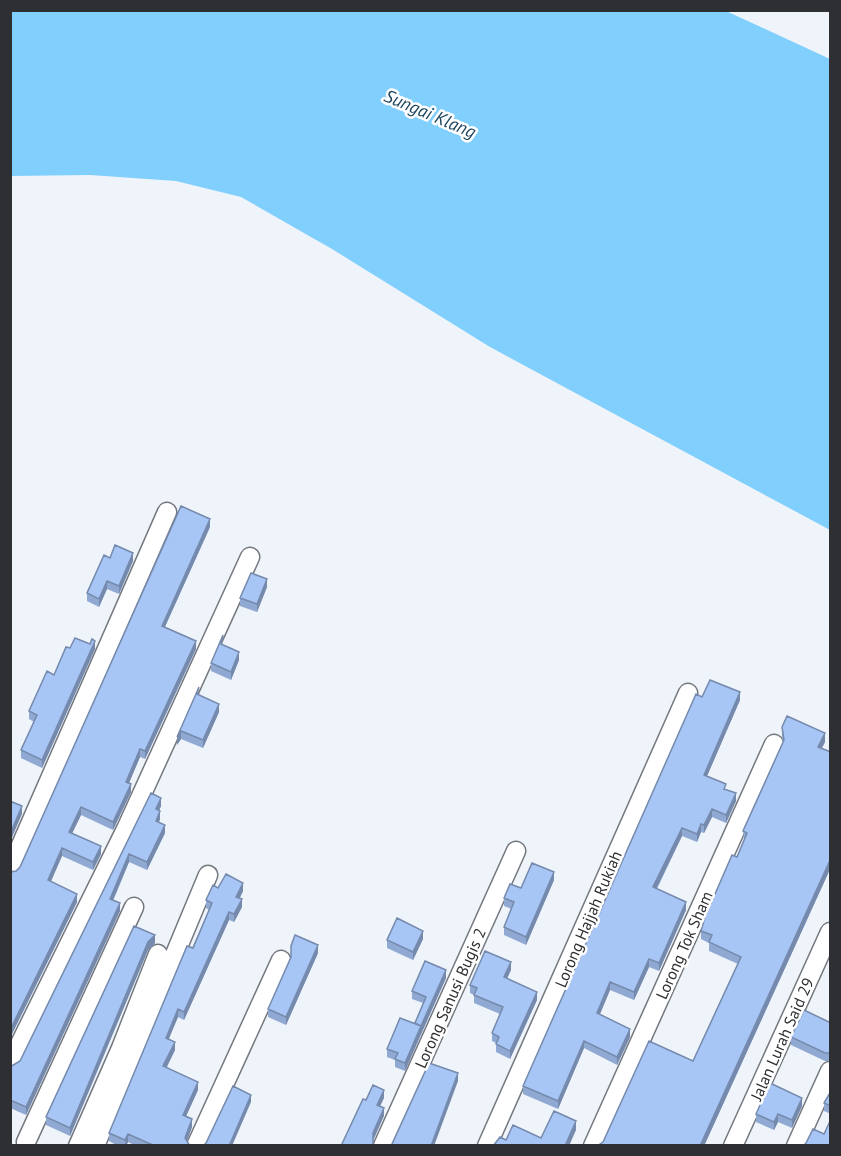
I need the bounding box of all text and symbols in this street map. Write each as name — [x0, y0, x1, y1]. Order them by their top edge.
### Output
water label: Sungai Klang — [381, 84, 480, 143]
street label: Lorong Hajjah Rukiah — [550, 848, 626, 990]
street label: Lorong Tok Sham — [651, 888, 717, 1002]
street label: Lorong Sanusi Bugis 2 — [410, 925, 490, 1071]
street label: Jalan Lurah Said 29 — [746, 975, 818, 1104]

